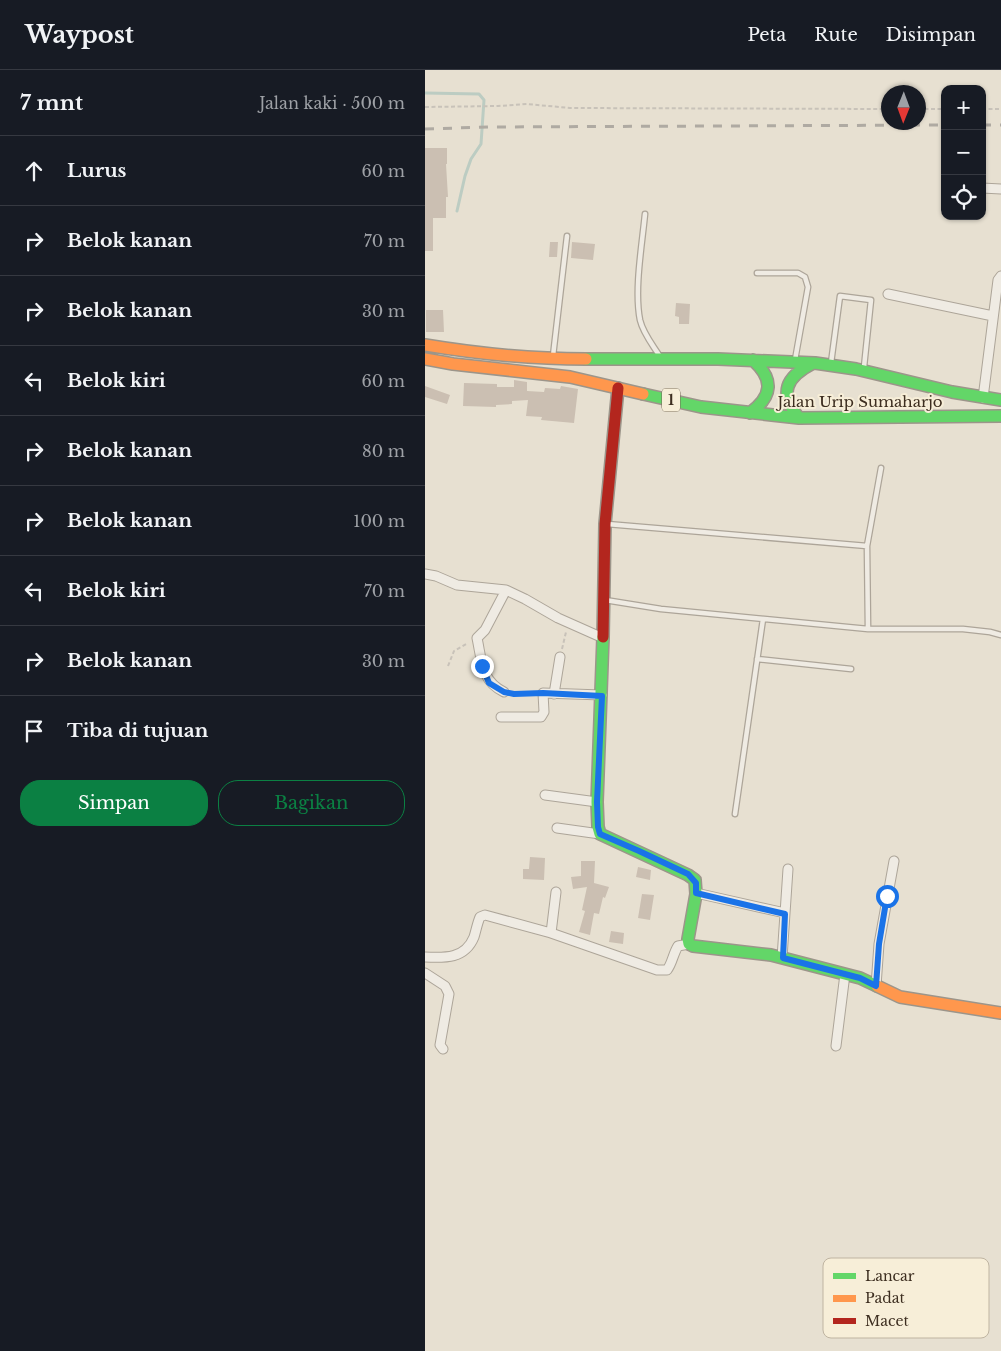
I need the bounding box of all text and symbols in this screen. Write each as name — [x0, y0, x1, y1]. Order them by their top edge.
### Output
text: Waypost — [25, 20, 134, 49]
text: Peta — [747, 24, 786, 46]
text: Rute — [814, 24, 858, 46]
text: Disimpan — [886, 24, 976, 46]
north arrow — [881, 85, 926, 130]
map controls — [941, 85, 986, 220]
button: + — [941, 85, 986, 130]
text: 7 mnt — [20, 90, 83, 116]
text: Jalan kaki · 500 m — [259, 93, 405, 113]
button: − — [941, 130, 986, 175]
icon: ahead — [20, 157, 48, 185]
text: Lurus — [67, 159, 126, 182]
text: 60 m — [362, 161, 405, 181]
button: locate — [941, 175, 986, 220]
icon: right — [20, 227, 48, 255]
text: Belok kanan — [67, 229, 192, 252]
text: 70 m — [364, 231, 405, 251]
icon: right — [20, 297, 48, 325]
text: Belok kanan — [67, 299, 192, 322]
text: 30 m — [362, 301, 405, 321]
icon: left — [20, 367, 48, 395]
text: Belok kiri — [67, 369, 166, 392]
text: 60 m — [362, 371, 405, 391]
road number: 1 — [662, 388, 680, 412]
street label: Jalan Urip Sumaharjo — [775, 392, 943, 411]
icon: right — [20, 437, 48, 465]
text: Belok kanan — [67, 439, 192, 462]
text: 80 m — [362, 441, 405, 461]
icon: right — [20, 507, 48, 535]
text: Belok kanan — [67, 509, 192, 532]
text: 100 m — [353, 511, 405, 531]
icon: left — [20, 577, 48, 605]
text: Belok kiri — [67, 579, 166, 602]
text: 70 m — [364, 581, 405, 601]
icon: right — [20, 647, 48, 675]
text: Belok kanan — [67, 649, 192, 672]
text: 30 m — [362, 651, 405, 671]
route end — [471, 655, 494, 678]
icon: arrive — [20, 717, 48, 745]
text: Tiba di tujuan — [67, 719, 208, 742]
button: Simpan — [20, 780, 208, 826]
button: Bagikan — [218, 780, 405, 826]
route start — [876, 885, 899, 908]
legend — [823, 1258, 989, 1338]
text: Lancar — [865, 1267, 915, 1285]
text: Padat — [865, 1289, 905, 1307]
text: Macet — [865, 1312, 910, 1330]

